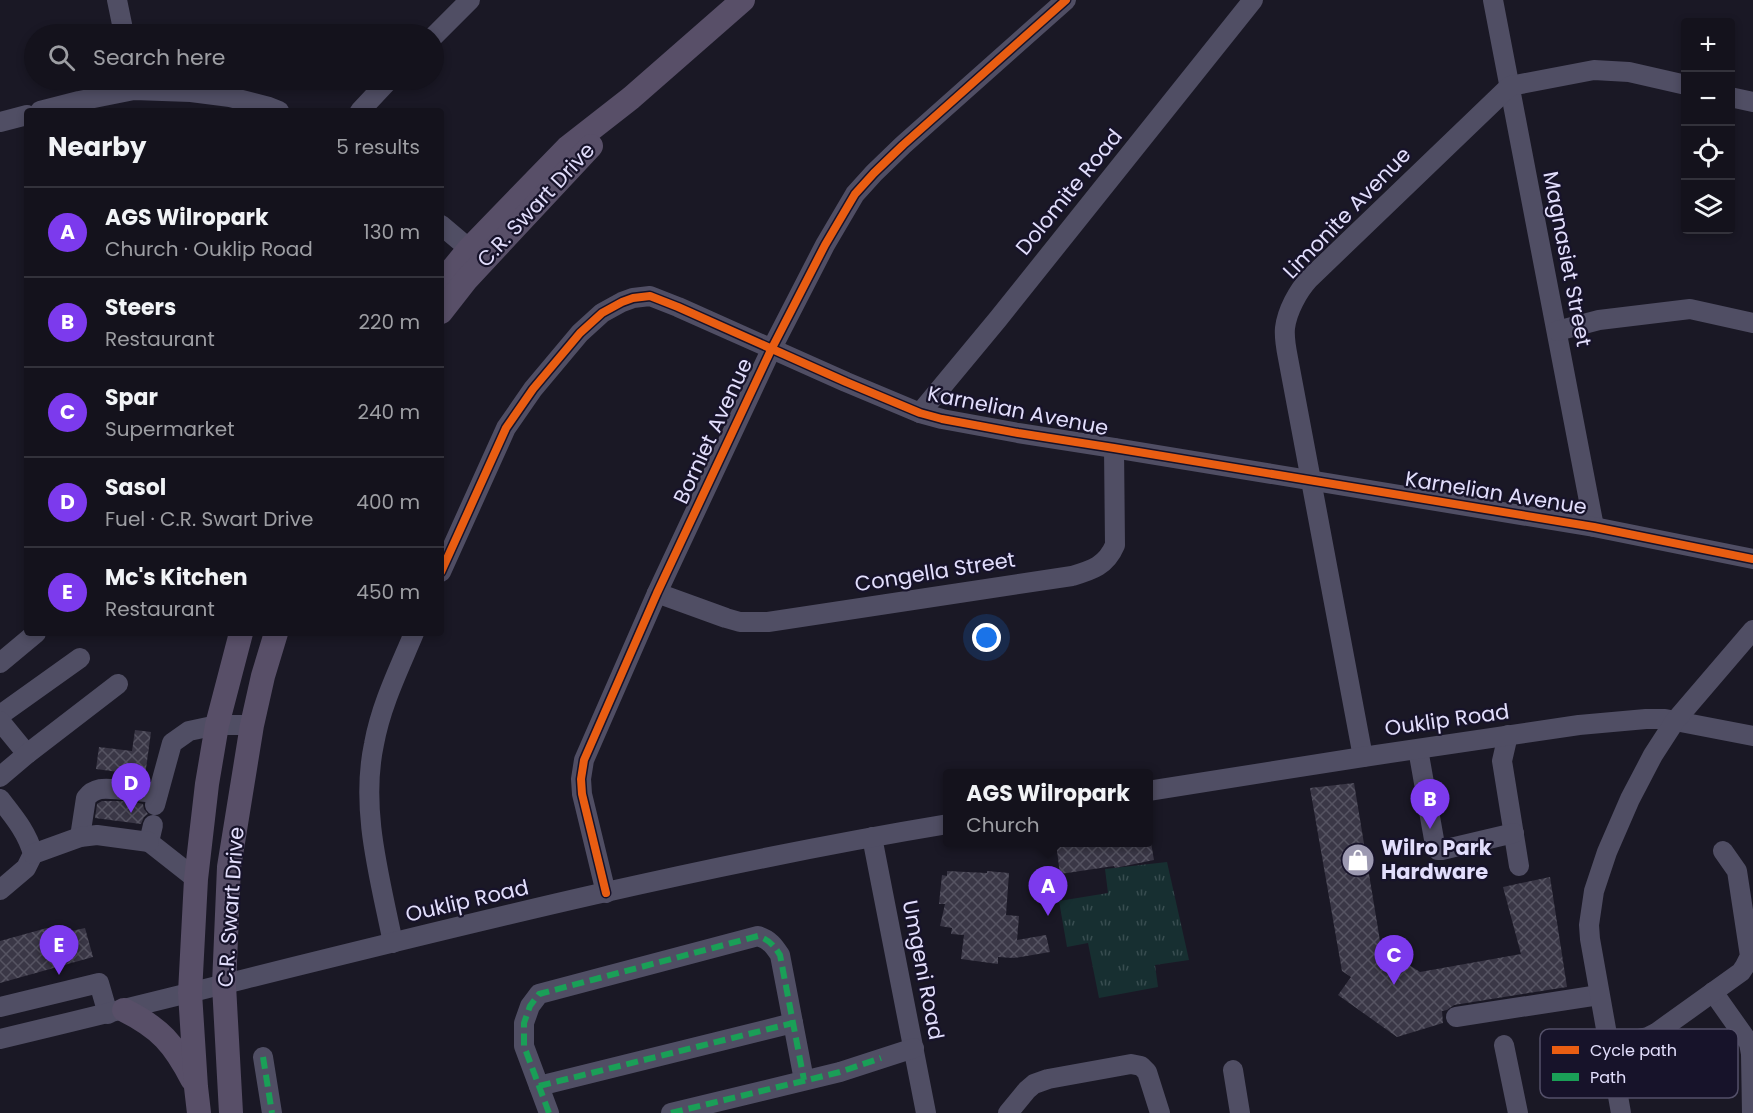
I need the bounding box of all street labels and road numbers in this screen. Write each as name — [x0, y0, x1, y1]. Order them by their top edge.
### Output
street label: Dolomite Road — [1009, 123, 1129, 261]
street label: C.R. Swart Drive — [470, 136, 601, 273]
street label: Limonite Avenue — [1276, 140, 1417, 285]
street label: Magnasiet Street — [1536, 169, 1599, 349]
street label: Borniet Avenue — [666, 353, 759, 508]
street label: Karnelian Avenue — [925, 379, 1111, 442]
street label: Karnelian Avenue — [1403, 464, 1589, 521]
street label: Congella Street — [853, 545, 1017, 598]
street label: Ouklip Road — [1383, 696, 1511, 743]
street label: C.R. Swart Drive — [210, 826, 251, 988]
street label: Ouklip Road — [402, 872, 531, 929]
street label: Umgeni Road — [896, 898, 951, 1042]

